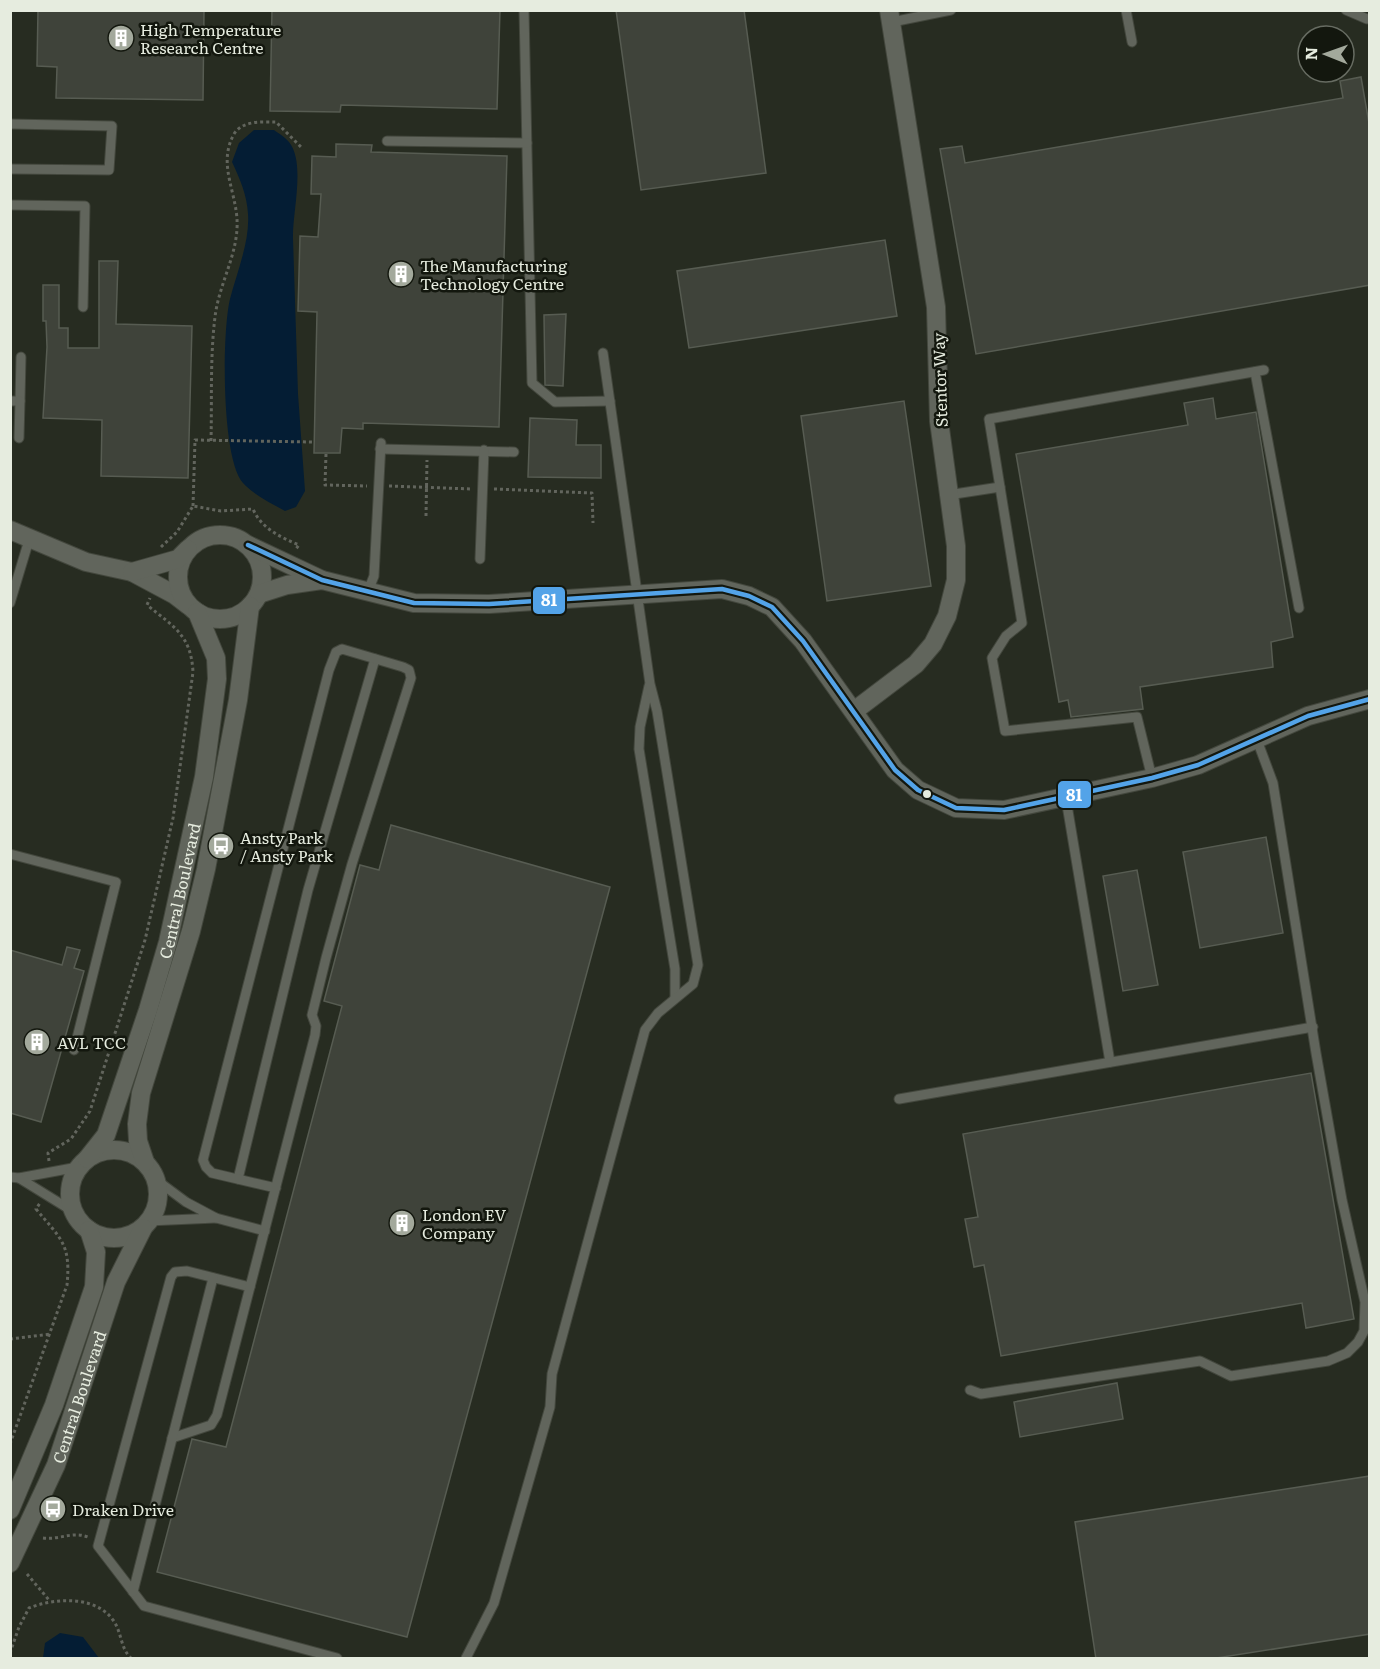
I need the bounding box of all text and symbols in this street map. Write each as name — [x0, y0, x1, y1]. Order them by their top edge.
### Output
place label: High Temperature Research Centre — [140, 17, 281, 59]
building icon: High Temperature Research Centre — [106, 23, 136, 53]
north arrow — [1296, 24, 1356, 84]
text: N — [1298, 47, 1322, 61]
place label: The Manufacturing Technology Centre — [420, 253, 567, 295]
building icon: The Manufacturing Technology Centre — [386, 259, 416, 289]
street label: Stentor Way — [925, 332, 953, 428]
line badge: 81 — [532, 586, 566, 615]
text: 81 — [541, 587, 557, 611]
line badge: 81 — [1057, 780, 1092, 809]
text: 81 — [1066, 782, 1082, 806]
unlabelled marker — [921, 788, 933, 800]
street label: Central Boulevard — [152, 820, 206, 961]
place label: Ansty Park / Ansty Park — [240, 825, 333, 867]
bus stop icon: Ansty Park / Ansty Park — [206, 831, 236, 861]
building icon: AVL TCC — [22, 1027, 52, 1057]
place label: AVL TCC — [57, 1030, 126, 1054]
place label: London EV Company — [422, 1202, 507, 1244]
building icon: London EV Company — [387, 1208, 417, 1238]
street label: Central Boulevard — [45, 1327, 111, 1466]
bus stop icon: Draken Drive — [38, 1494, 68, 1524]
place label: Draken Drive — [72, 1497, 174, 1521]

